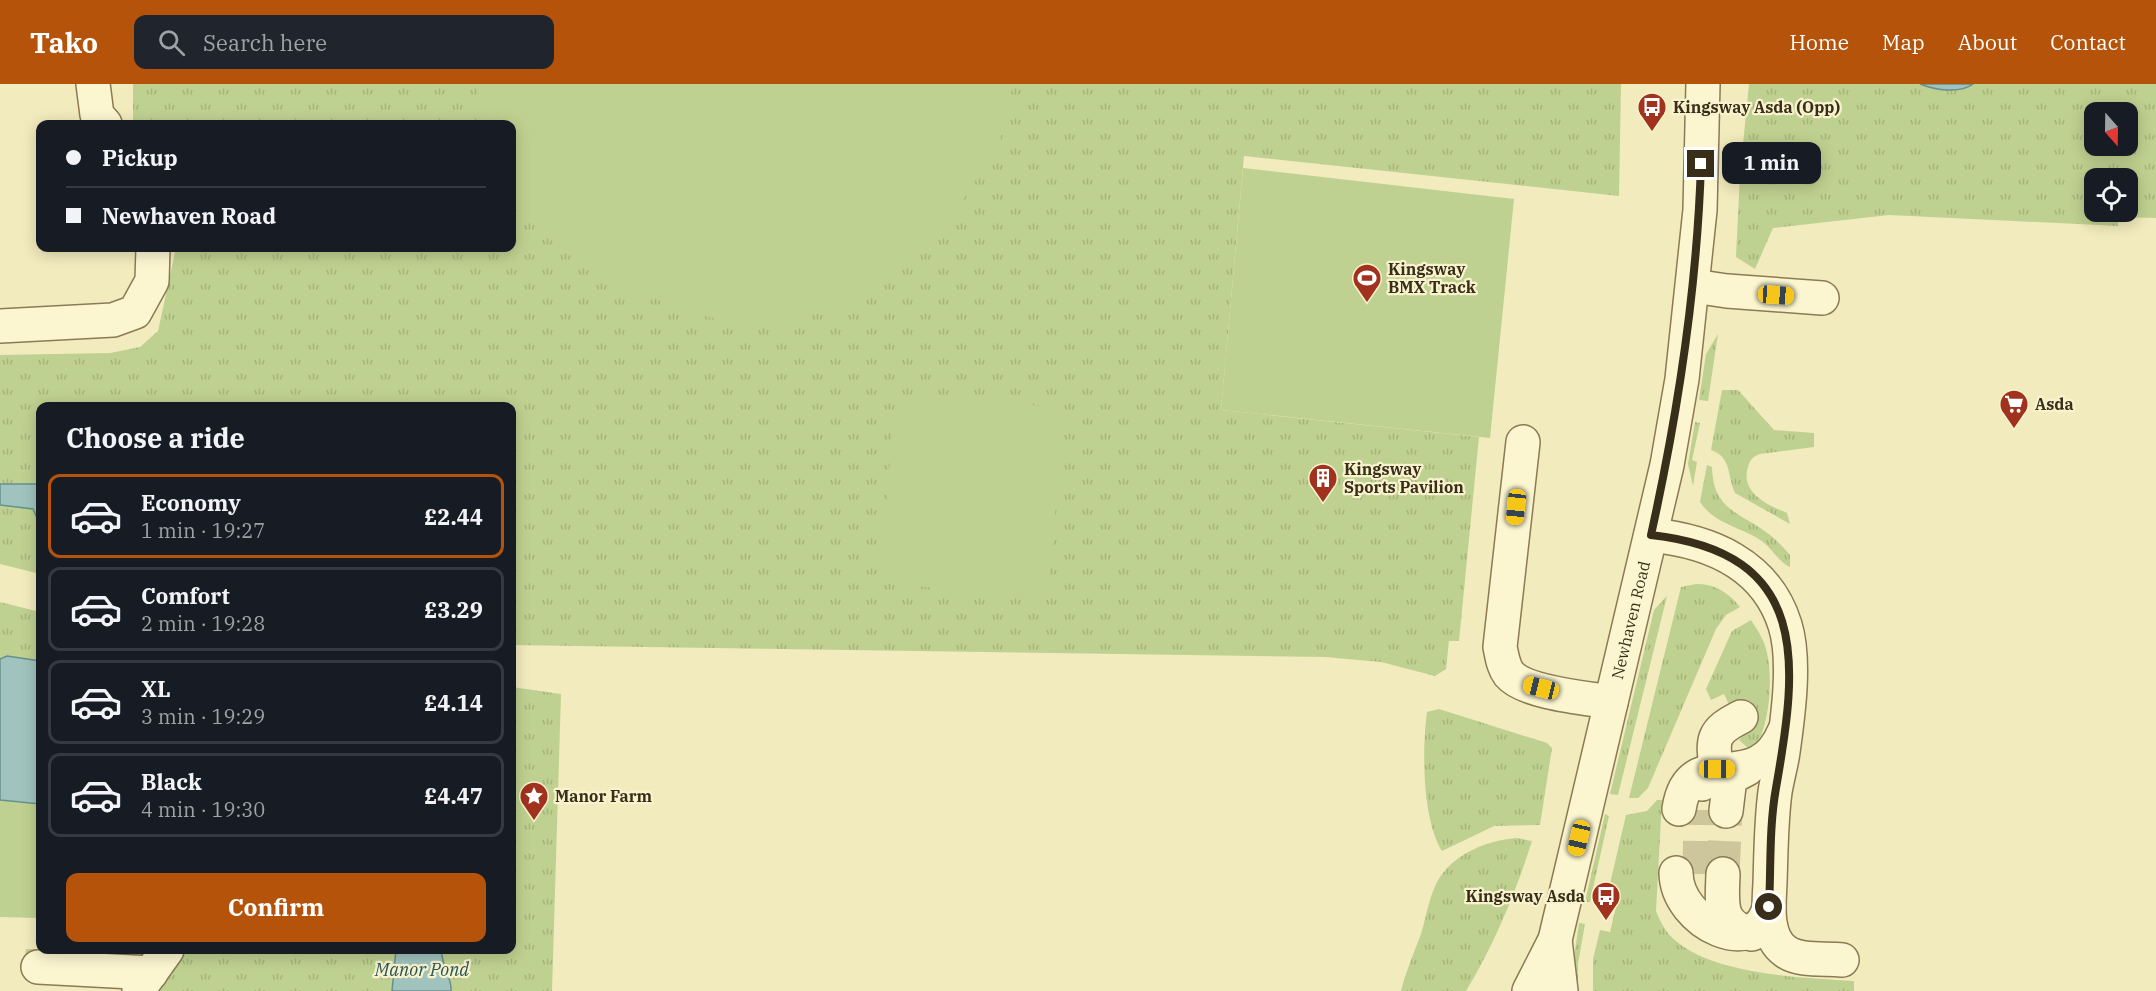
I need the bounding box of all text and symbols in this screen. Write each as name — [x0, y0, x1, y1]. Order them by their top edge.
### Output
search box — [134, 15, 554, 69]
text: Tako — [30, 24, 98, 61]
icon: search — [155, 26, 188, 59]
text: Search here — [203, 28, 327, 57]
text: Home — [1789, 28, 1849, 56]
text: Map — [1882, 28, 1925, 56]
text: About — [1958, 28, 2017, 56]
text: Contact — [2050, 28, 2126, 56]
bus stop icon: Kingsway Asda (Opp) — [1636, 91, 1668, 133]
place label: Kingsway Asda (Opp) — [1673, 97, 1840, 117]
north arrow — [2084, 102, 2138, 156]
map controls — [2084, 102, 2138, 222]
text: Pickup — [102, 143, 178, 172]
callout: 1 min — [1722, 143, 1821, 185]
text: 1 min — [1744, 149, 1800, 176]
route end — [1687, 150, 1714, 177]
button: locate — [2084, 168, 2138, 222]
text: Newhaven Road — [102, 201, 276, 230]
place label: Kingsway BMX Track — [1388, 259, 1476, 297]
sports icon: Kingsway BMX Track — [1351, 262, 1383, 304]
car — [1757, 285, 1795, 305]
supermarket icon: Asda — [1998, 388, 2030, 430]
place label: Asda — [2035, 394, 2074, 414]
text: Choose a ride — [66, 420, 245, 455]
place label: Kingsway Sports Pavilion — [1344, 459, 1464, 497]
building icon: Kingsway Sports Pavilion — [1307, 462, 1339, 504]
text: Economy — [141, 488, 241, 517]
car — [1505, 488, 1527, 526]
icon: car — [69, 489, 123, 543]
text: £2.44 — [424, 502, 483, 531]
text: 1 min · 19:27 — [141, 517, 265, 544]
street label: Newhaven Road — [1607, 559, 1654, 681]
text: Comfort — [141, 581, 230, 610]
icon: car — [69, 582, 123, 636]
text: £3.29 — [424, 595, 483, 624]
text: 2 min · 19:28 — [141, 610, 265, 637]
text: XL — [141, 674, 171, 703]
icon: car — [69, 675, 123, 729]
car — [1521, 675, 1561, 701]
text: £4.14 — [424, 688, 483, 717]
text: 3 min · 19:29 — [141, 703, 265, 730]
car — [1699, 760, 1735, 778]
text: Black — [141, 767, 202, 796]
icon: car — [69, 768, 123, 822]
place icon: Manor Farm — [518, 780, 550, 822]
text: £4.47 — [424, 781, 483, 810]
place label: Manor Farm — [555, 786, 653, 806]
text: 4 min · 19:30 — [141, 796, 265, 823]
car — [1566, 818, 1592, 858]
button: Confirm — [66, 873, 486, 942]
bus stop icon: Kingsway Asda — [1590, 880, 1622, 922]
place label: Kingsway Asda — [1465, 886, 1585, 906]
route start — [1755, 893, 1782, 920]
water label: Manor Pond — [374, 958, 469, 981]

